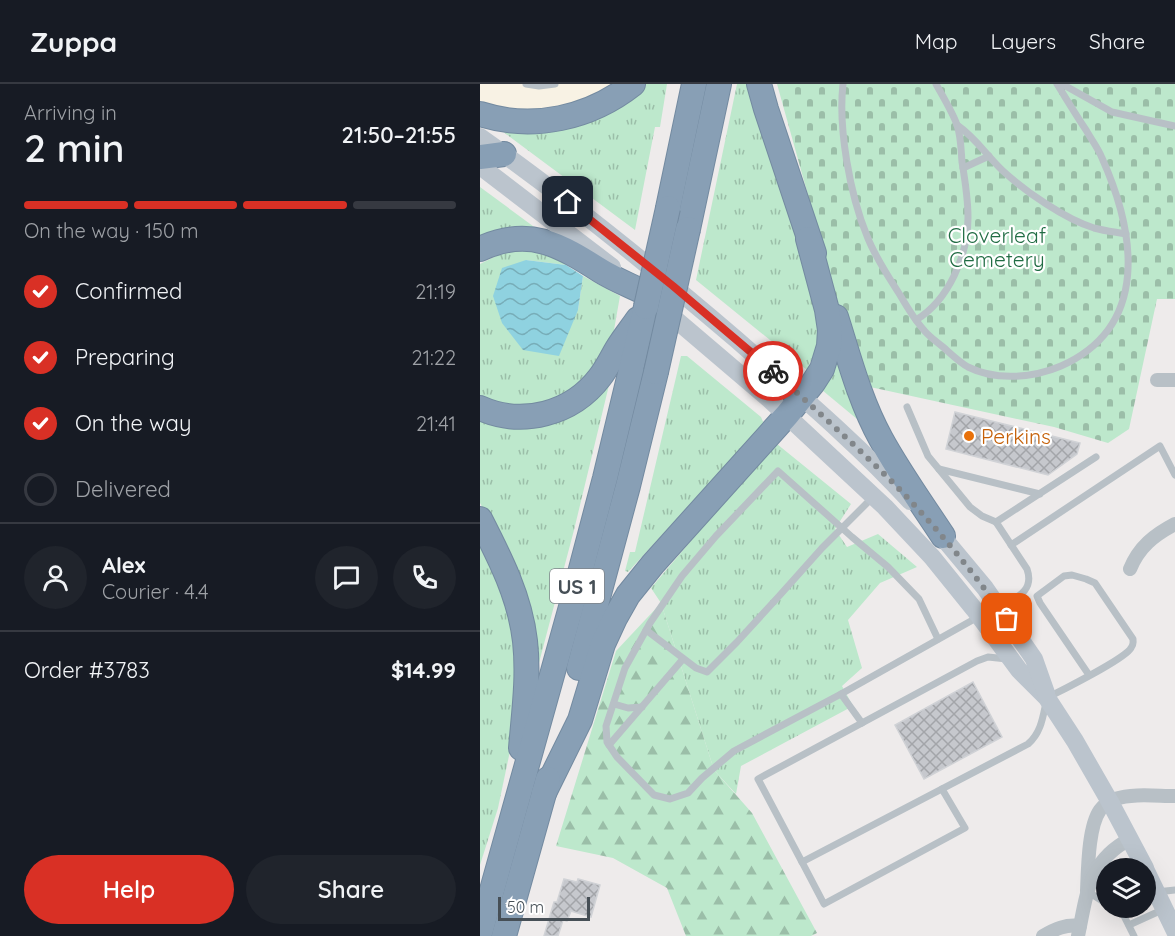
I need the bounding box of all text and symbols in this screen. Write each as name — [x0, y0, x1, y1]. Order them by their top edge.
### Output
text: Zuppa — [30, 24, 117, 59]
text: Map — [915, 28, 958, 54]
text: Layers — [991, 28, 1056, 54]
text: Share — [1089, 28, 1145, 54]
text: Arriving in — [24, 100, 117, 125]
text: 21:50–21:55 — [342, 121, 456, 149]
text: 2 min — [24, 123, 125, 172]
pin — [542, 176, 593, 227]
icon: home — [551, 185, 584, 218]
text: On the way · 150 m — [24, 218, 199, 243]
park label: Cloverleaf Cemetery — [948, 222, 1047, 272]
icon: check — [24, 275, 57, 308]
text: Confirmed — [75, 277, 182, 305]
text: 21:19 — [415, 279, 456, 304]
icon: check — [24, 341, 57, 374]
courier — [743, 341, 803, 401]
text: Preparing — [75, 343, 175, 371]
text: 21:22 — [412, 345, 456, 370]
icon: bike — [757, 355, 790, 388]
icon: check — [24, 407, 57, 440]
text: On the way — [75, 409, 191, 437]
text: 21:41 — [416, 411, 456, 436]
place label: Perkins — [981, 423, 1051, 449]
marker: Perkins — [962, 429, 976, 443]
text: Delivered — [75, 475, 171, 503]
button: person — [24, 546, 87, 609]
button: chat — [315, 546, 378, 609]
button: phone — [393, 546, 456, 609]
text: Alex — [102, 551, 145, 579]
road number: US 1 — [550, 569, 604, 603]
text: Courier · 4.4 — [102, 579, 208, 604]
pin — [981, 593, 1032, 644]
icon: bag — [990, 602, 1023, 635]
text: Order #3783 — [24, 656, 150, 684]
text: $14.99 — [391, 656, 456, 684]
button: Help — [24, 855, 234, 924]
button: Share — [246, 855, 456, 924]
map controls — [1096, 858, 1156, 918]
button: layers — [1096, 858, 1156, 918]
scale bar — [498, 894, 590, 922]
text: 50 m — [507, 897, 544, 917]

